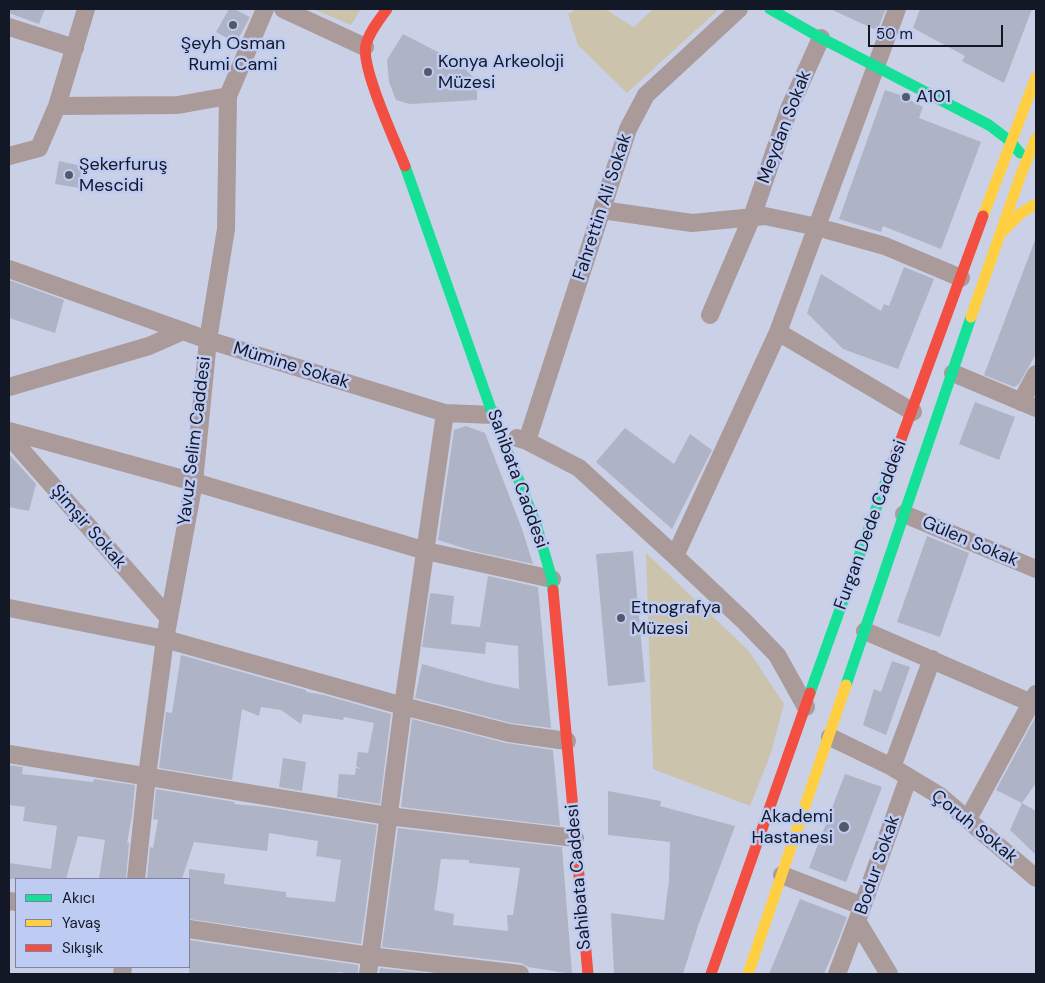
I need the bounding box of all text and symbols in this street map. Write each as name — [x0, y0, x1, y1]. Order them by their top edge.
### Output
scale bar — [870, 15, 1005, 47]
marker: Şeyh Osman Rumi Cami — [227, 19, 239, 31]
text: 50 m — [876, 24, 913, 44]
place label: Şeyh Osman Rumi Cami — [181, 33, 285, 76]
place label: Konya Arkeoloji Müzesi — [438, 51, 564, 94]
marker: Konya Arkeoloji Müzesi — [422, 66, 434, 78]
street label: Meydan Sokak — [754, 67, 816, 187]
place label: A101 — [916, 86, 951, 108]
marker: A101 — [900, 91, 912, 103]
street label: Fahrettin Ali Sokak — [569, 131, 637, 283]
place label: Şekerfuruş Mescidi — [79, 154, 167, 196]
marker: Şekerfuruş Mescidi — [63, 169, 75, 181]
street label: Mümine Sokak — [230, 338, 352, 394]
street label: Yavuz Selim Caddesi — [174, 355, 216, 527]
street label: Sahibata Caddesi — [482, 407, 552, 551]
street label: Furgan Dede Caddesi — [830, 437, 912, 613]
street label: Şimşir Sokak — [46, 480, 130, 574]
street label: Gülen Sokak — [919, 512, 1021, 572]
place label: Etnografya Müzesi — [631, 597, 721, 640]
marker: Etnografya Müzesi — [615, 612, 627, 624]
street label: Çoruh Sokak — [927, 786, 1021, 868]
street label: Sahibata Caddesi — [562, 803, 596, 951]
place label: Akademi Hastanesi — [752, 806, 833, 849]
street label: Bodur Sokak — [851, 813, 905, 917]
marker: Akademi Hastanesi — [837, 820, 851, 834]
legend — [15, 878, 190, 968]
text: Akıcı — [62, 888, 95, 908]
text: Yavaş — [62, 913, 101, 933]
text: Sıkışık — [62, 938, 103, 958]

